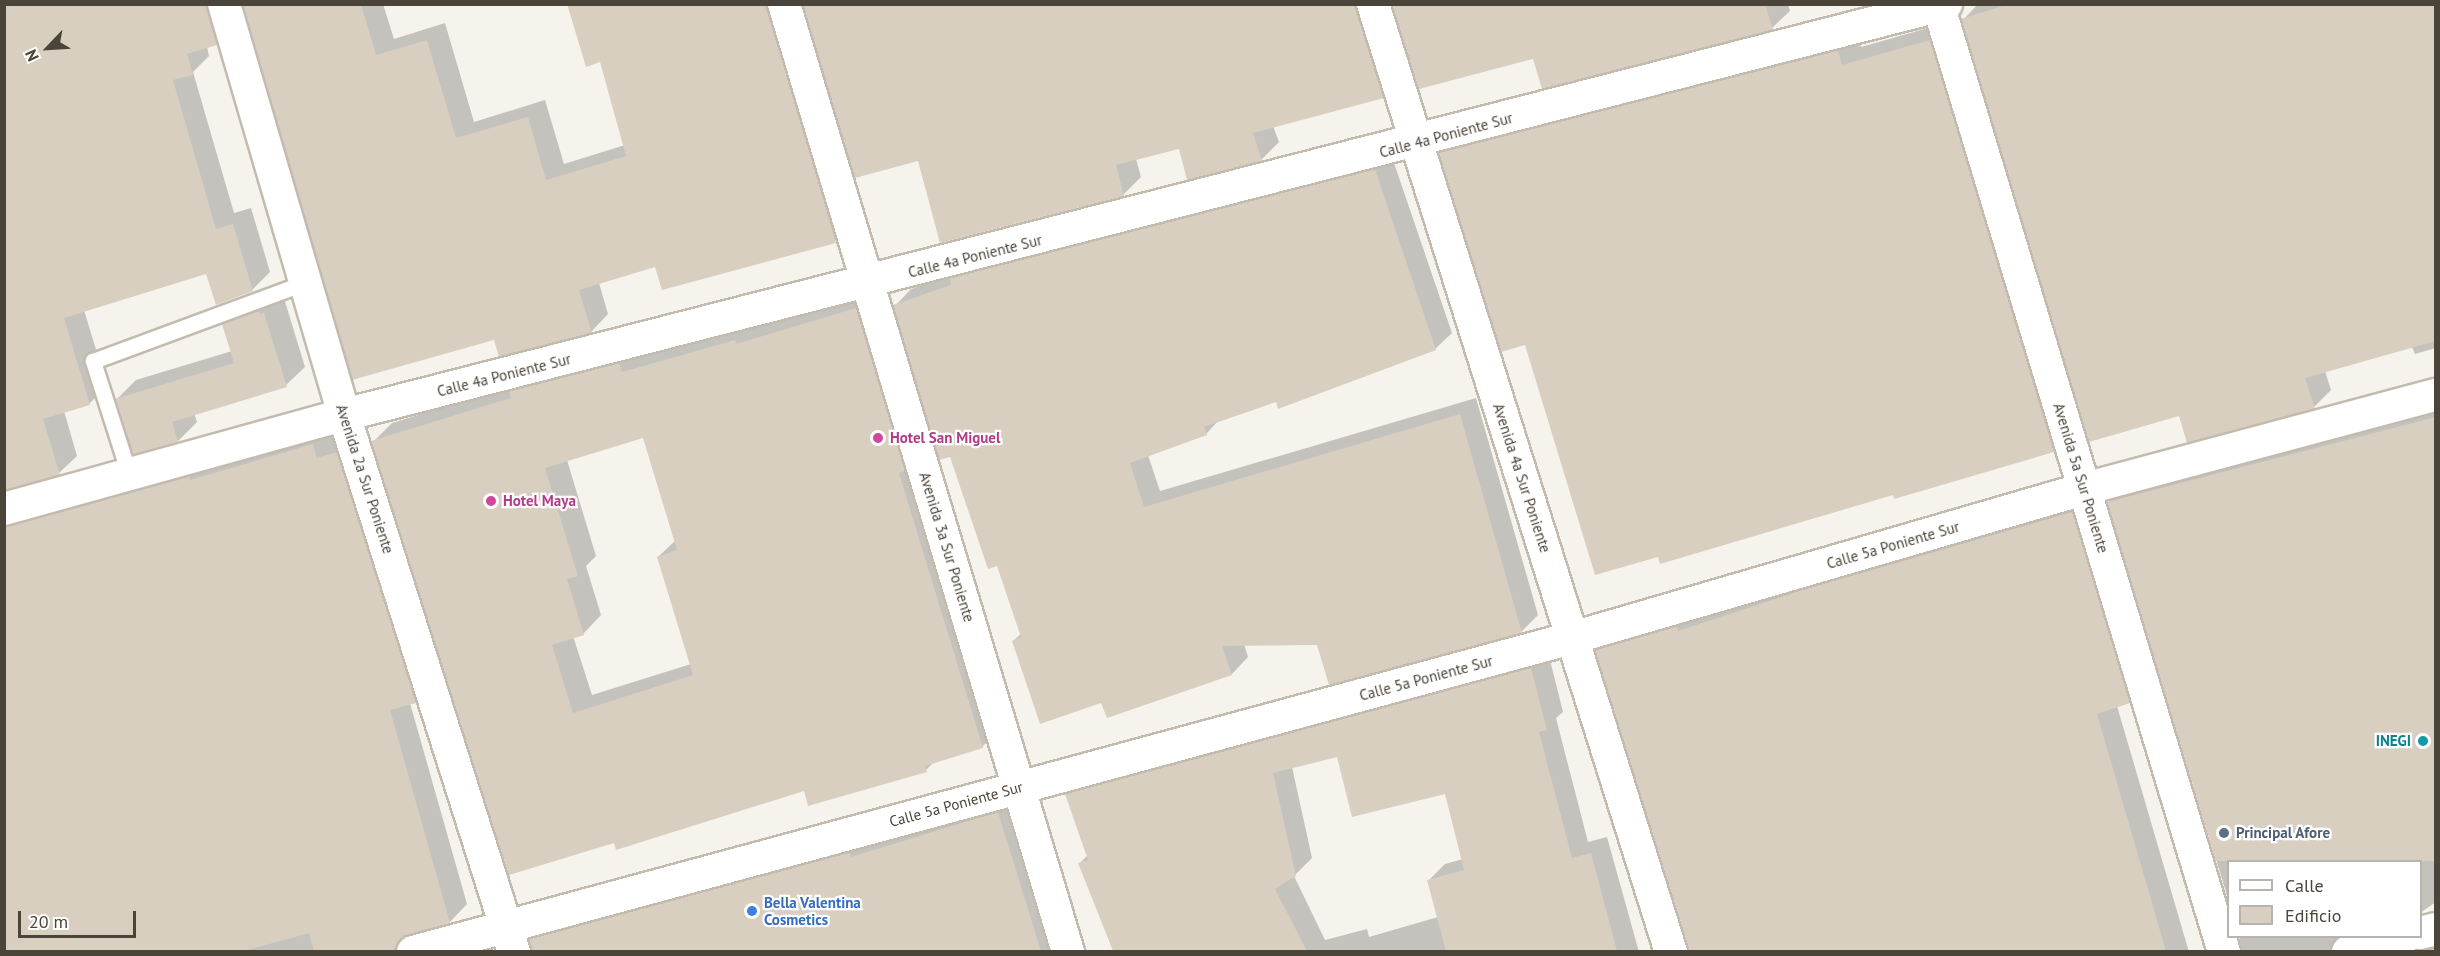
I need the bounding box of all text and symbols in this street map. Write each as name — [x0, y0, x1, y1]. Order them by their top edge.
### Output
north arrow — [18, 18, 78, 78]
text: N — [20, 47, 43, 65]
street label: Calle 4a Poniente Sur — [1377, 109, 1515, 161]
street label: Calle 4a Poniente Sur — [906, 231, 1044, 281]
street label: Calle 4a Poniente Sur — [435, 350, 573, 400]
street label: Avenida 4a Sur Poniente — [1489, 401, 1555, 555]
street label: Avenida 5a Sur Poniente — [2050, 401, 2112, 555]
street label: Avenida 2a Sur Poniente — [332, 402, 398, 556]
place label: Hotel San Miguel — [890, 429, 1000, 447]
marker: Hotel San Miguel — [871, 431, 885, 445]
street label: Avenida 3a Sur Poniente — [916, 470, 978, 624]
place label: Hotel Maya — [503, 492, 576, 510]
marker: Hotel Maya — [484, 494, 498, 508]
street label: Calle 5a Poniente Sur — [1824, 517, 1962, 573]
street label: Calle 5a Poniente Sur — [1357, 652, 1495, 704]
place label: INEGI — [2376, 732, 2411, 750]
marker: INEGI — [2416, 734, 2430, 748]
street label: Calle 5a Poniente Sur — [887, 778, 1025, 830]
place label: Principal Afore — [2236, 824, 2331, 842]
marker: Principal Afore — [2217, 826, 2231, 840]
legend — [2227, 860, 2422, 938]
text: Calle — [2285, 874, 2324, 897]
place label: Bella Valentina Cosmetics — [764, 893, 861, 928]
scale bar — [21, 899, 140, 937]
marker: Bella Valentina Cosmetics — [745, 904, 759, 918]
text: Edificio — [2285, 904, 2341, 927]
text: 20 m — [29, 910, 68, 933]

